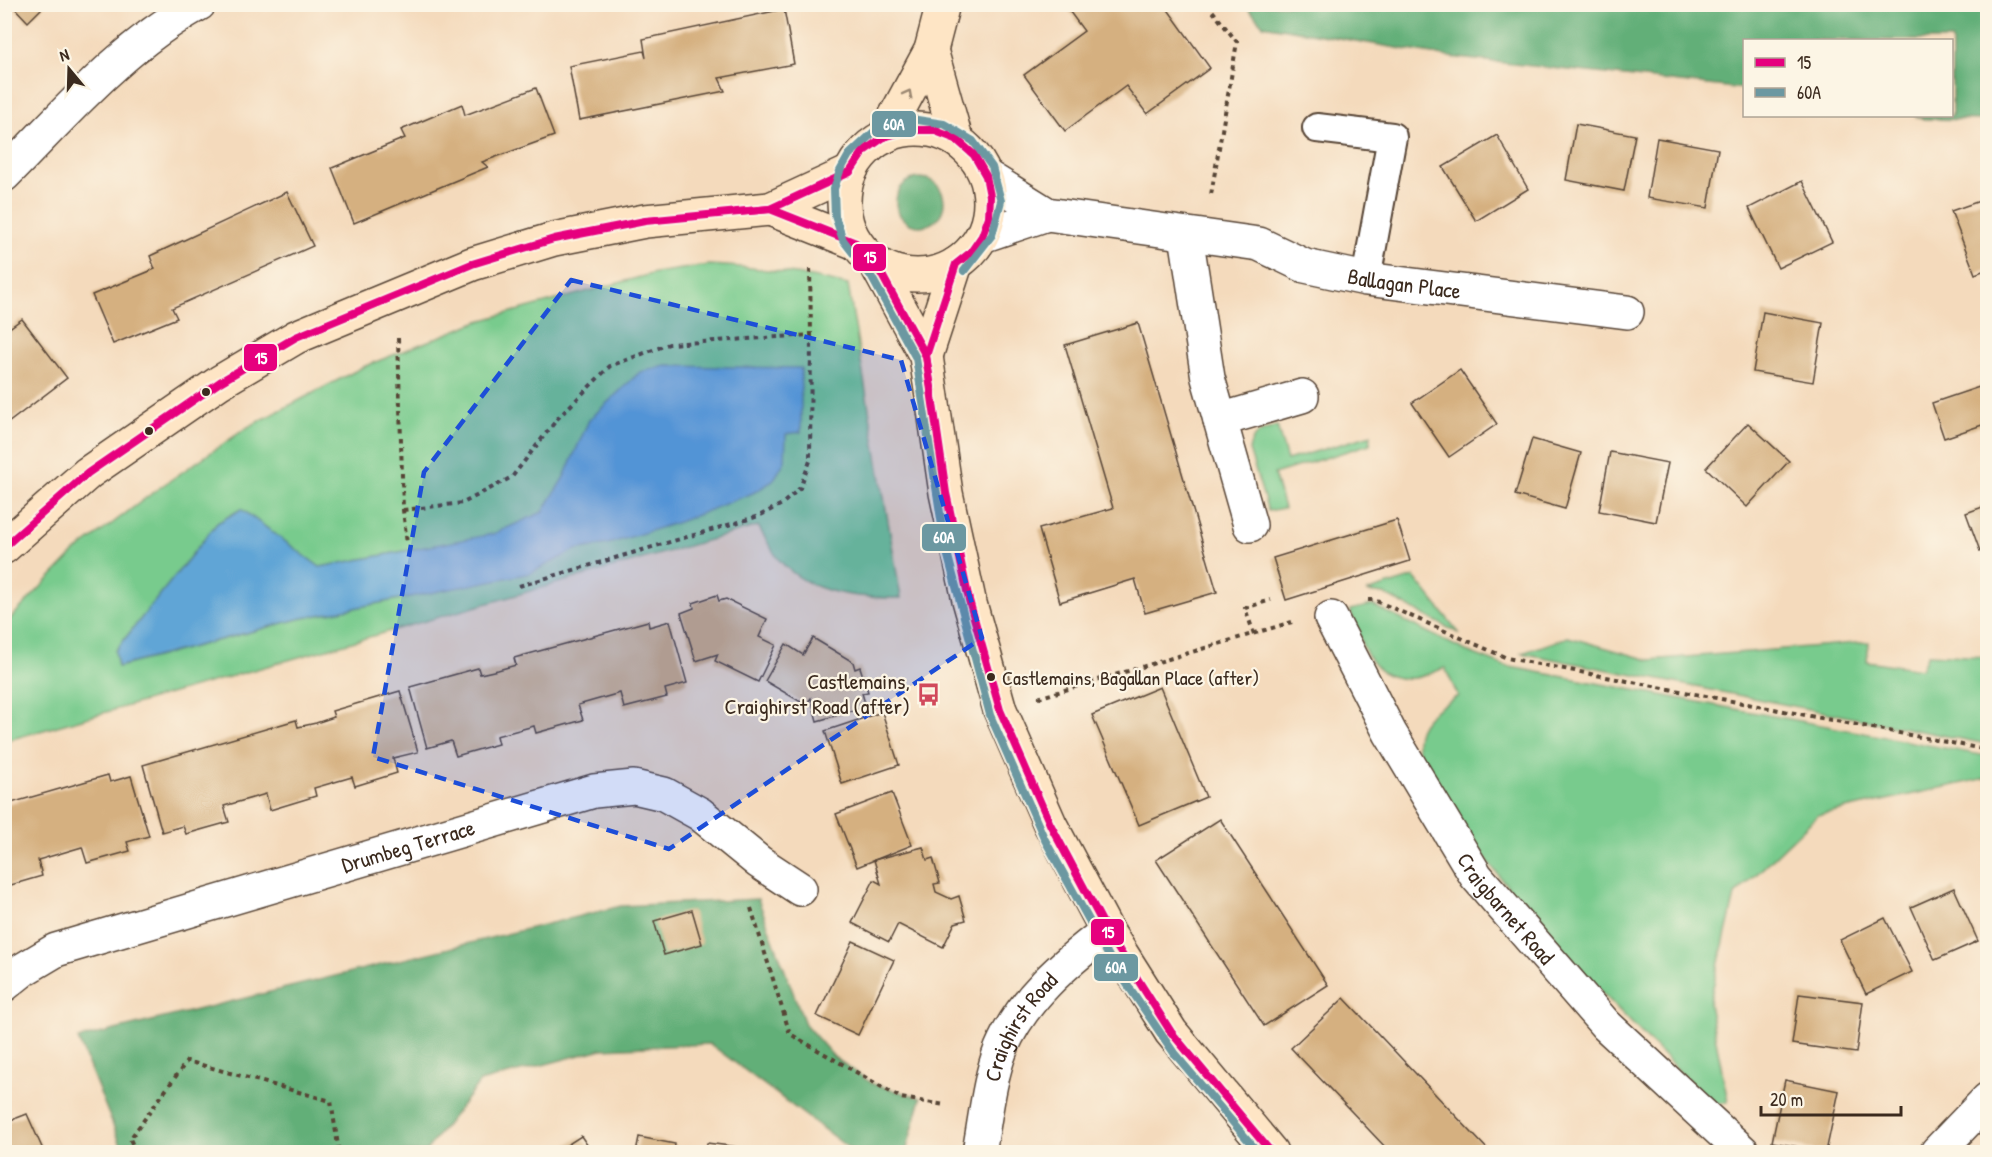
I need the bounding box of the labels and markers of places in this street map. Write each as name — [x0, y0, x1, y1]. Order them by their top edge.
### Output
unlabelled marker — [200, 386, 212, 398]
unlabelled marker — [143, 425, 155, 437]
place label: Castlemains, Bagallan Place (after) — [1002, 664, 1259, 691]
place label: Castlemains, Craighirst Road (after) — [725, 666, 910, 721]
marker: Castlemains, Bagallan Place (after) — [985, 671, 997, 683]
bus stop icon: Castlemains, Craighirst Road (after) — [915, 681, 941, 707]

